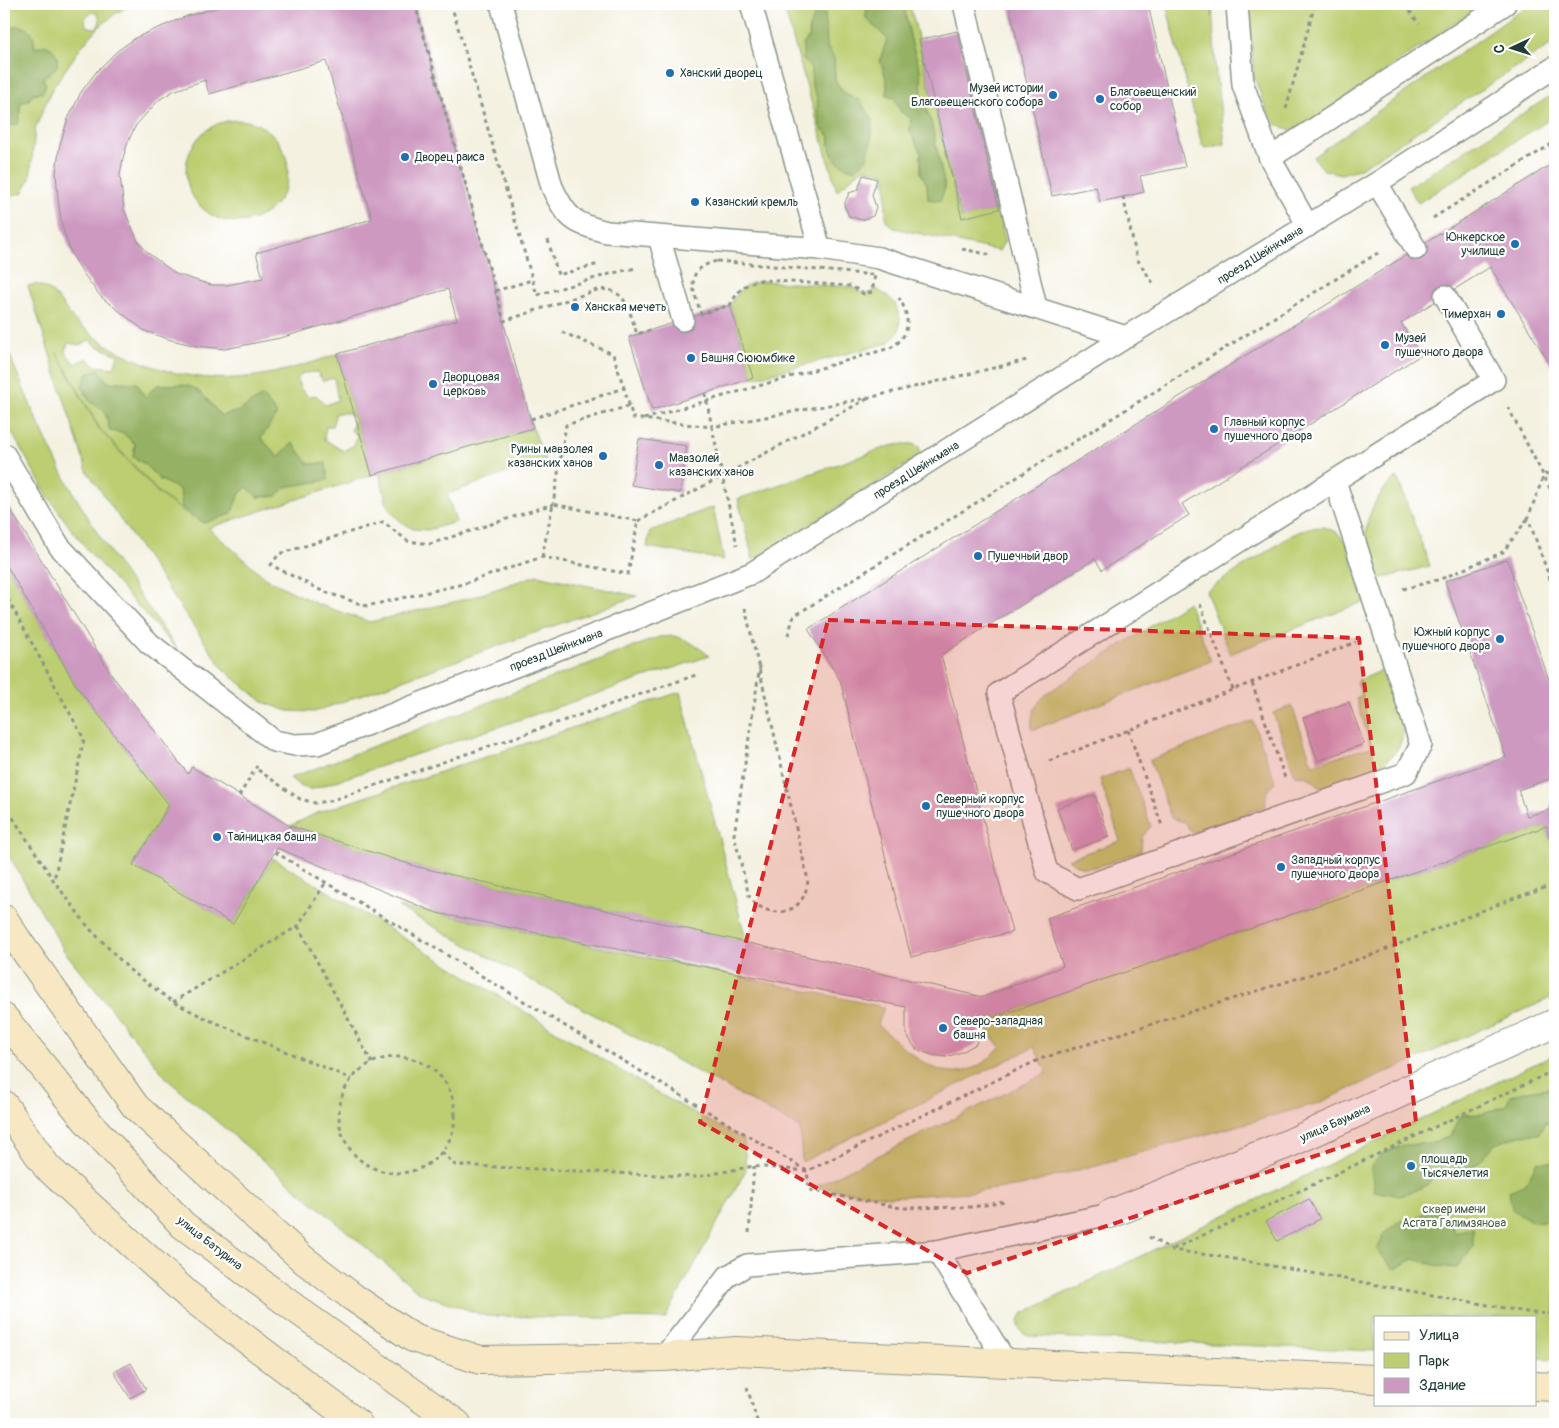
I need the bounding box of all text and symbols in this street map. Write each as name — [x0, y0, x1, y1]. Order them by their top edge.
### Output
north arrow — [1486, 22, 1536, 72]
text: С — [1491, 44, 1508, 54]
place label: Ханский дворец — [680, 66, 763, 81]
marker: Ханский дворец — [664, 67, 676, 79]
place label: Музей истории Благовещенского собора — [911, 81, 1044, 110]
place label: Благовещенский собор — [1110, 85, 1197, 114]
marker: Музей истории Благовещенского собора — [1047, 89, 1059, 101]
marker: Благовещенский собор — [1094, 93, 1106, 105]
place label: Дворец раиса — [414, 150, 485, 165]
marker: Дворец раиса — [399, 151, 411, 163]
place label: Казанский кремль — [705, 195, 798, 210]
marker: Казанский кремль — [689, 196, 701, 208]
street label: проезд Шейнкмана — [1215, 223, 1306, 288]
place label: Юнкерское училище — [1446, 230, 1505, 259]
marker: Юнкерское училище — [1509, 238, 1521, 250]
place label: Ханская мечеть — [585, 300, 666, 315]
marker: Ханская мечеть — [569, 301, 581, 313]
place label: Тимерхан — [1442, 307, 1491, 322]
marker: Тимерхан — [1495, 308, 1507, 320]
place label: Музей пушечного двора — [1395, 331, 1483, 360]
marker: Музей пушечного двора — [1379, 339, 1391, 351]
place label: Башня Сююмбике — [701, 351, 795, 366]
marker: Башня Сююмбике — [685, 352, 697, 364]
place label: Дворцовая церковь — [442, 370, 500, 399]
marker: Дворцовая церковь — [427, 378, 439, 390]
place label: Главный корпус пушечного двора — [1224, 415, 1312, 444]
marker: Главный корпус пушечного двора — [1208, 423, 1220, 435]
street label: проезд Шейнкмана — [871, 438, 962, 503]
place label: Руины мавзолея казанских ханов — [508, 442, 593, 471]
marker: Руины мавзолея казанских ханов — [597, 450, 609, 462]
place label: Мавзолей казанских ханов — [669, 451, 754, 480]
marker: Мавзолей казанских ханов — [653, 459, 665, 471]
place label: Пушечный двор — [988, 549, 1068, 564]
marker: Пушечный двор — [972, 550, 984, 562]
place label: Южный корпус пушечного двора — [1402, 625, 1490, 654]
street label: проезд Шейнкмана — [508, 626, 605, 675]
marker: Южный корпус пушечного двора — [1494, 633, 1506, 645]
place label: Северный корпус пушечного двора — [936, 792, 1025, 821]
marker: Северный корпус пушечного двора — [920, 800, 932, 812]
place label: Тайницкая башня — [227, 830, 317, 845]
marker: Тайницкая башня — [211, 831, 223, 843]
place label: Западный корпус пушечного двора — [1291, 853, 1380, 882]
marker: Западный корпус пушечного двора — [1275, 861, 1287, 873]
place label: Северо-западная башня — [953, 1014, 1043, 1043]
marker: Северо-западная башня — [937, 1022, 949, 1034]
street label: улица Баумана — [1297, 1101, 1373, 1146]
place label: площадь Тысячелетия — [1421, 1152, 1489, 1181]
marker: площадь Тысячелетия — [1405, 1160, 1417, 1172]
park label: сквер имени Асгата Галимзянова — [1402, 1202, 1506, 1231]
street label: улица Батурина — [173, 1213, 246, 1274]
legend — [1374, 1316, 1536, 1406]
text: Улица — [1419, 1326, 1459, 1345]
text: Парк — [1419, 1352, 1450, 1371]
text: Здание — [1419, 1376, 1466, 1395]

